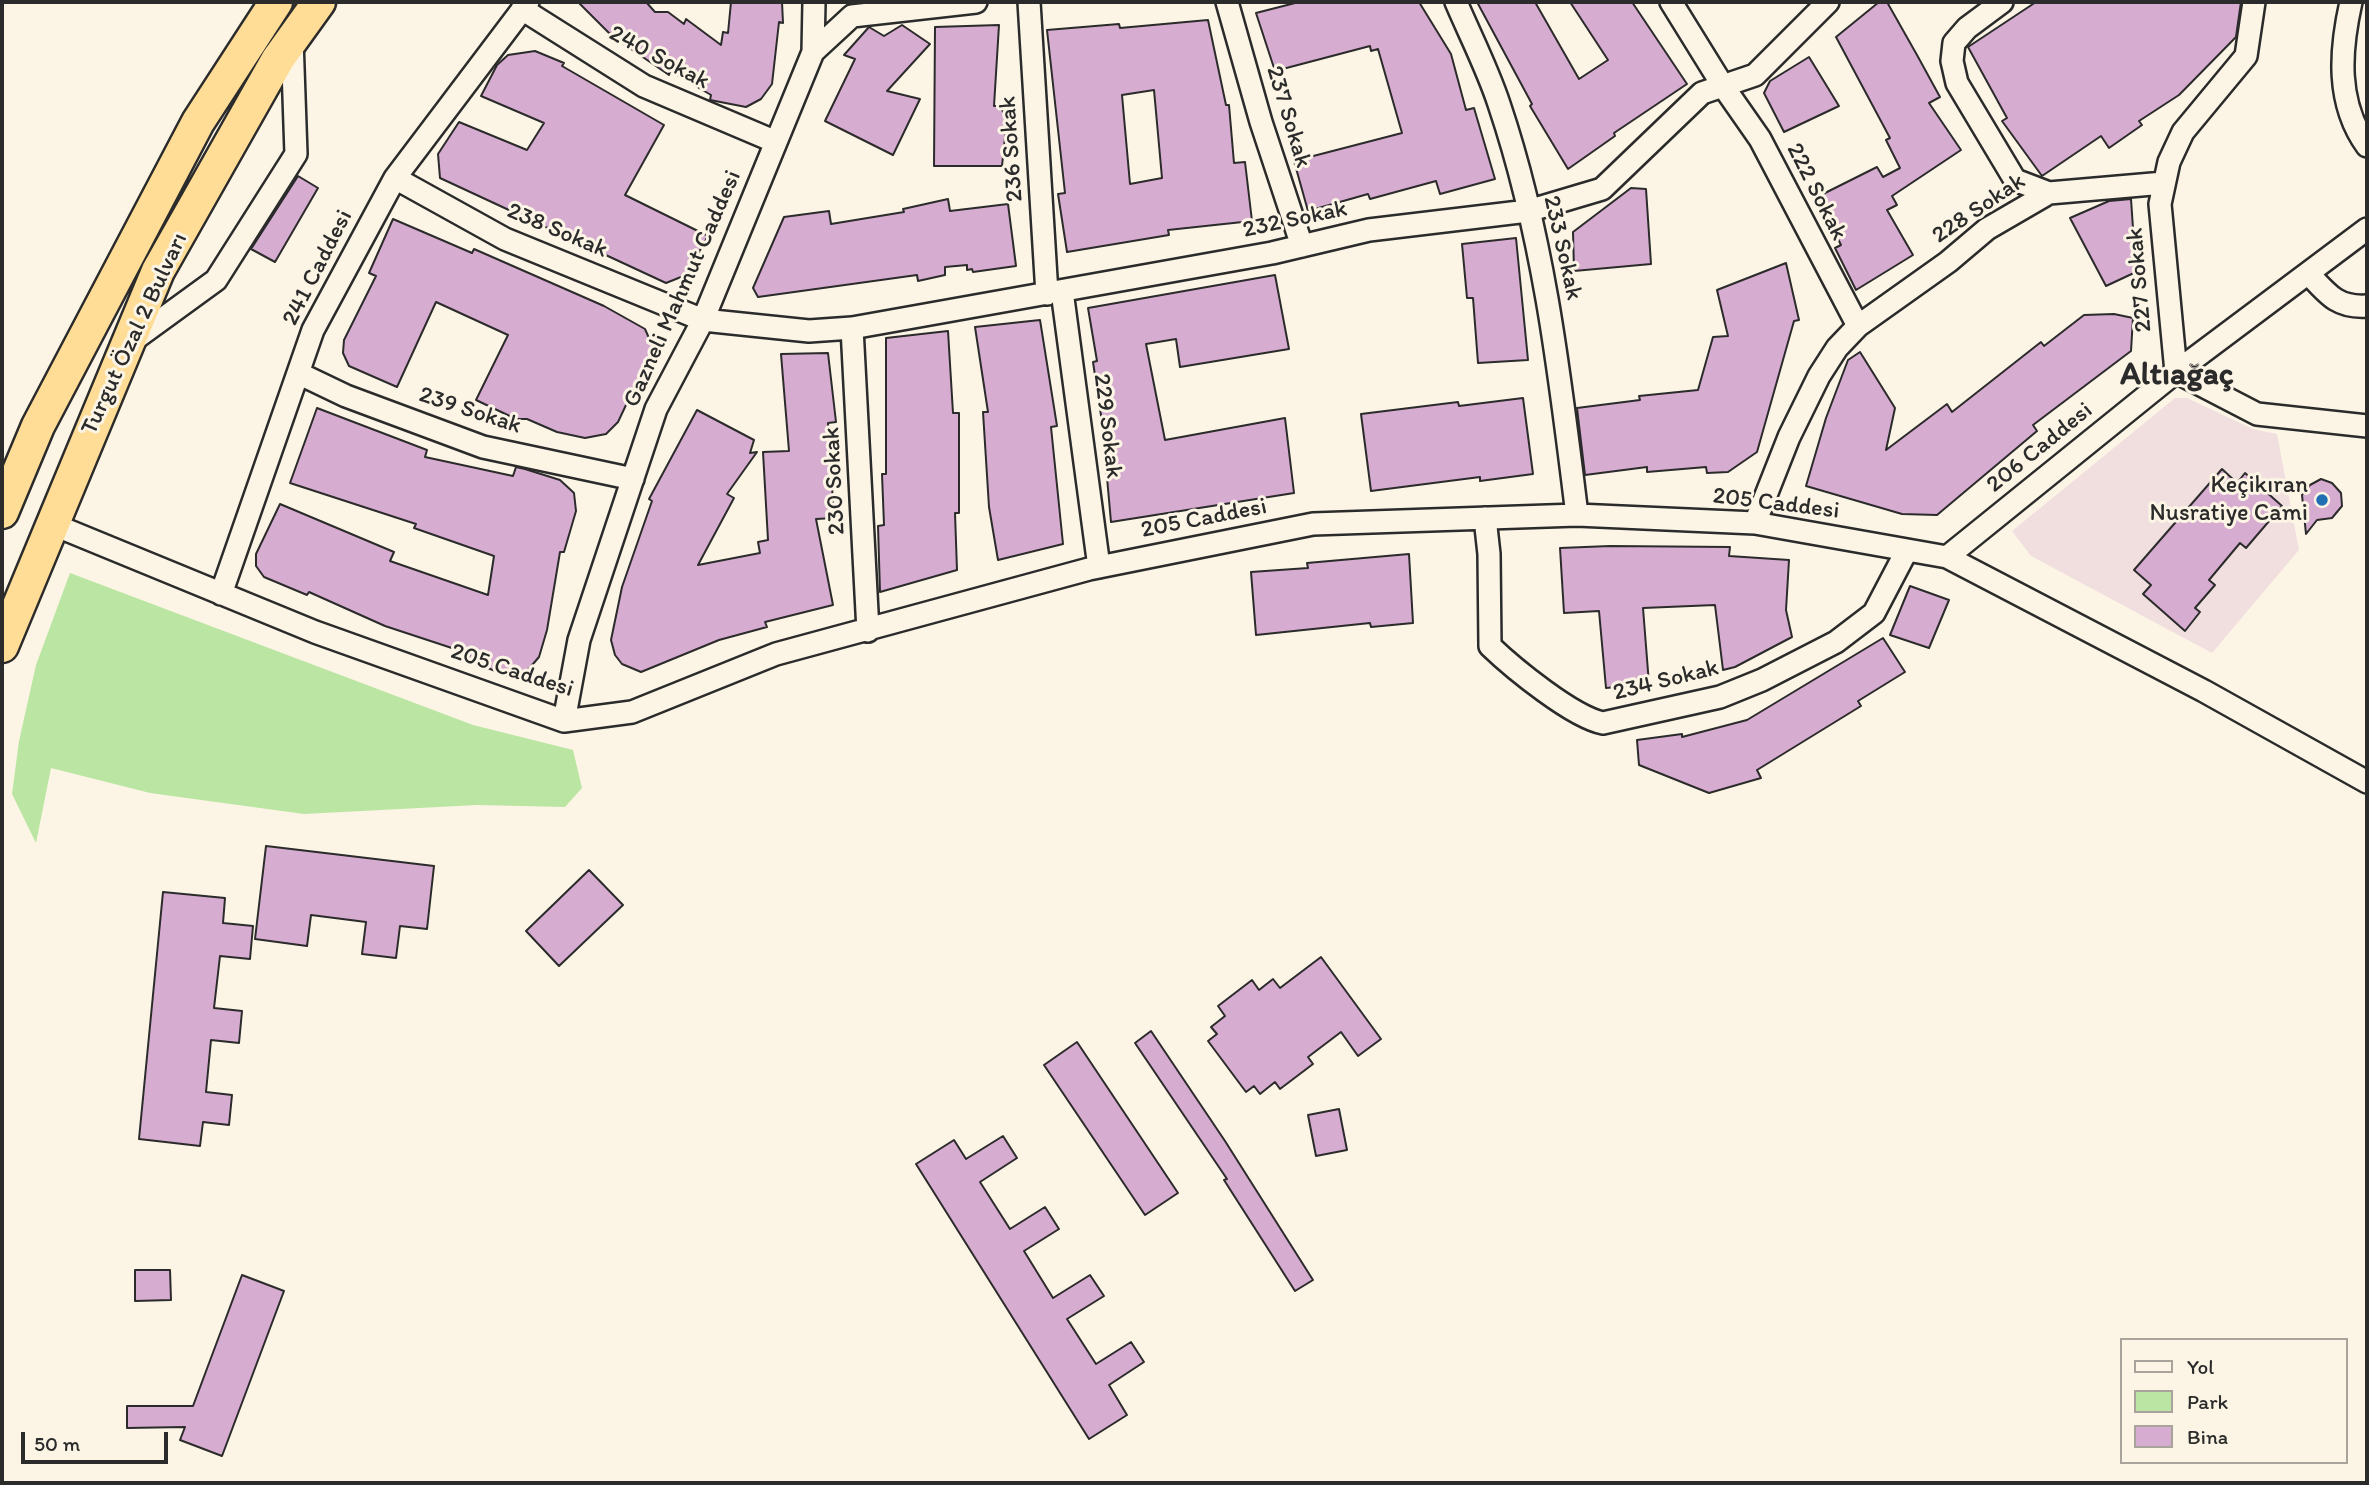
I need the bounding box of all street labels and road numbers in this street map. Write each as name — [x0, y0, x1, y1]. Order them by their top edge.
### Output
street label: 240 Sokak — [604, 20, 714, 96]
street label: 237 Sokak — [1259, 62, 1317, 172]
street label: 236 Sokak — [994, 95, 1030, 203]
street label: 222 Sokak — [1779, 138, 1853, 246]
street label: Gazneli Mahmut Caddesi — [618, 166, 748, 412]
street label: 228 Sokak — [1927, 167, 2031, 251]
street label: 233 Sokak — [1536, 193, 1588, 303]
street label: 232 Sokak — [1240, 195, 1350, 245]
street label: 238 Sokak — [502, 197, 612, 265]
street label: 241 Caddesi — [277, 205, 359, 331]
street label: 227 Sokak — [2121, 227, 2159, 333]
street label: Turgut Özal 2 Bulvarı — [76, 228, 194, 440]
street label: 229 Sokak — [1086, 372, 1128, 480]
street label: 239 Sokak — [415, 381, 525, 441]
street label: 206 Caddesi — [1981, 397, 2099, 499]
street label: 230 Sokak — [818, 426, 852, 536]
street label: 205 Caddesi — [1711, 482, 1841, 526]
street label: 205 Caddesi — [1139, 493, 1269, 545]
street label: 205 Caddesi — [447, 638, 577, 704]
street label: 234 Sokak — [1610, 654, 1722, 708]

